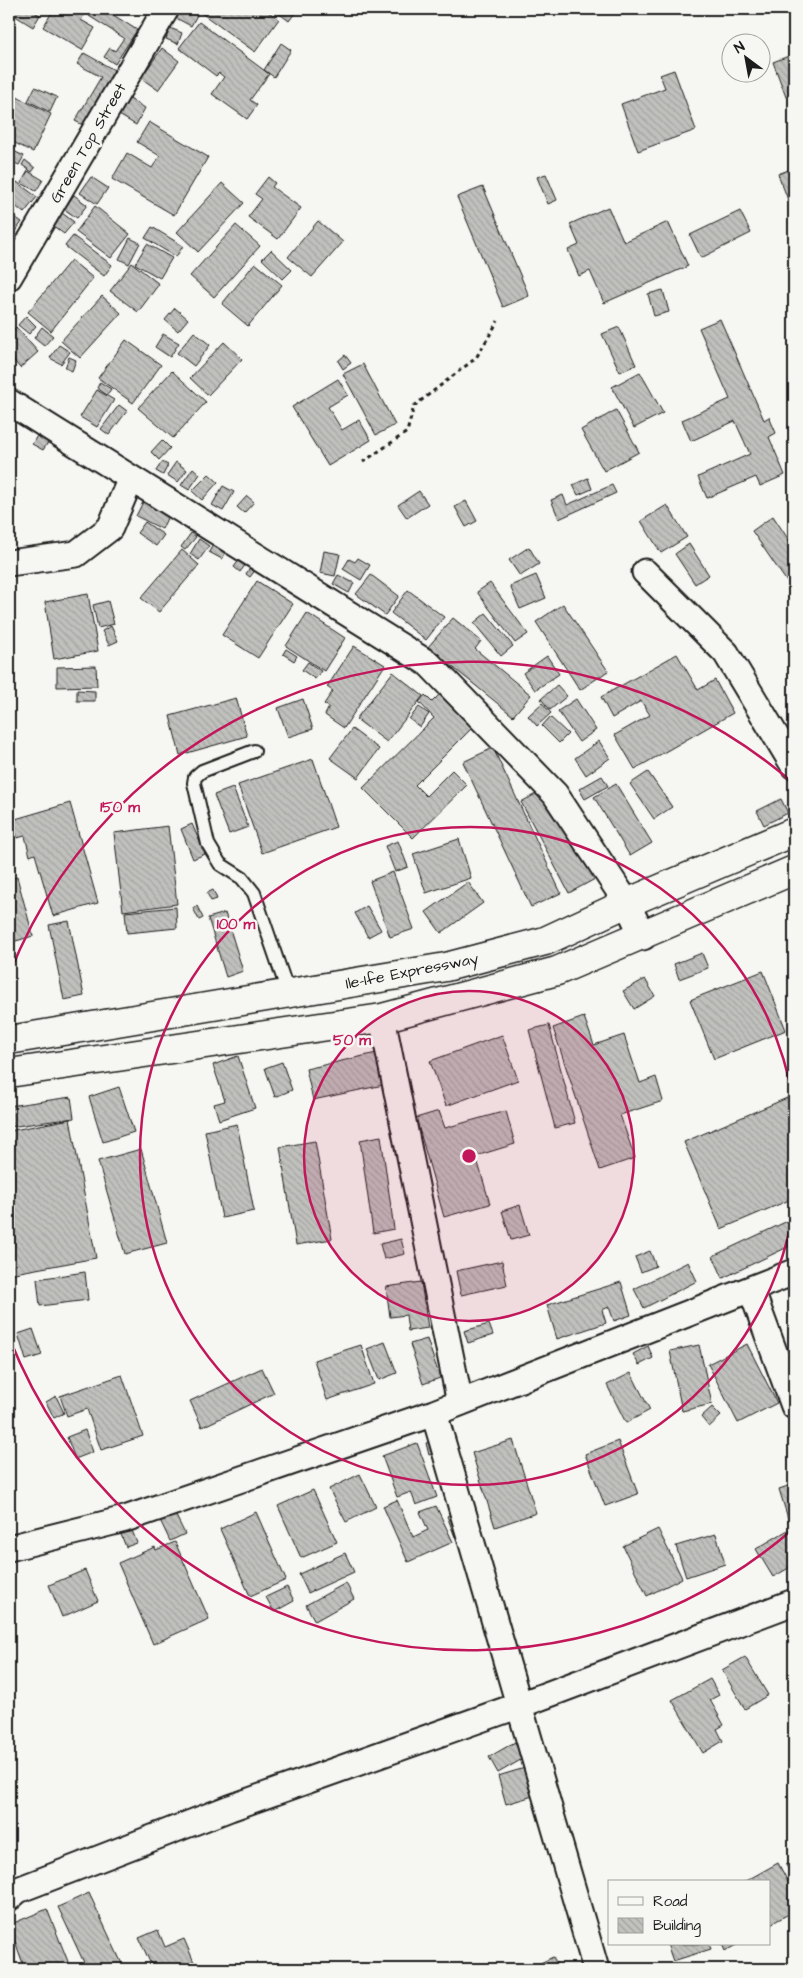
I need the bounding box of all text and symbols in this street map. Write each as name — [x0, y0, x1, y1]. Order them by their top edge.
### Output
north arrow — [720, 32, 770, 82]
text: N — [731, 37, 749, 59]
street label: Green Top Street — [45, 78, 132, 207]
text: 150 m — [100, 797, 140, 818]
text: 100 m — [217, 914, 256, 935]
street label: Ile-Ife Expressway — [344, 947, 481, 996]
text: 50 m — [333, 1030, 371, 1051]
centre of rings — [460, 1147, 478, 1165]
legend — [608, 1880, 770, 1946]
text: Road — [653, 1891, 688, 1912]
text: Building — [653, 1915, 701, 1937]

